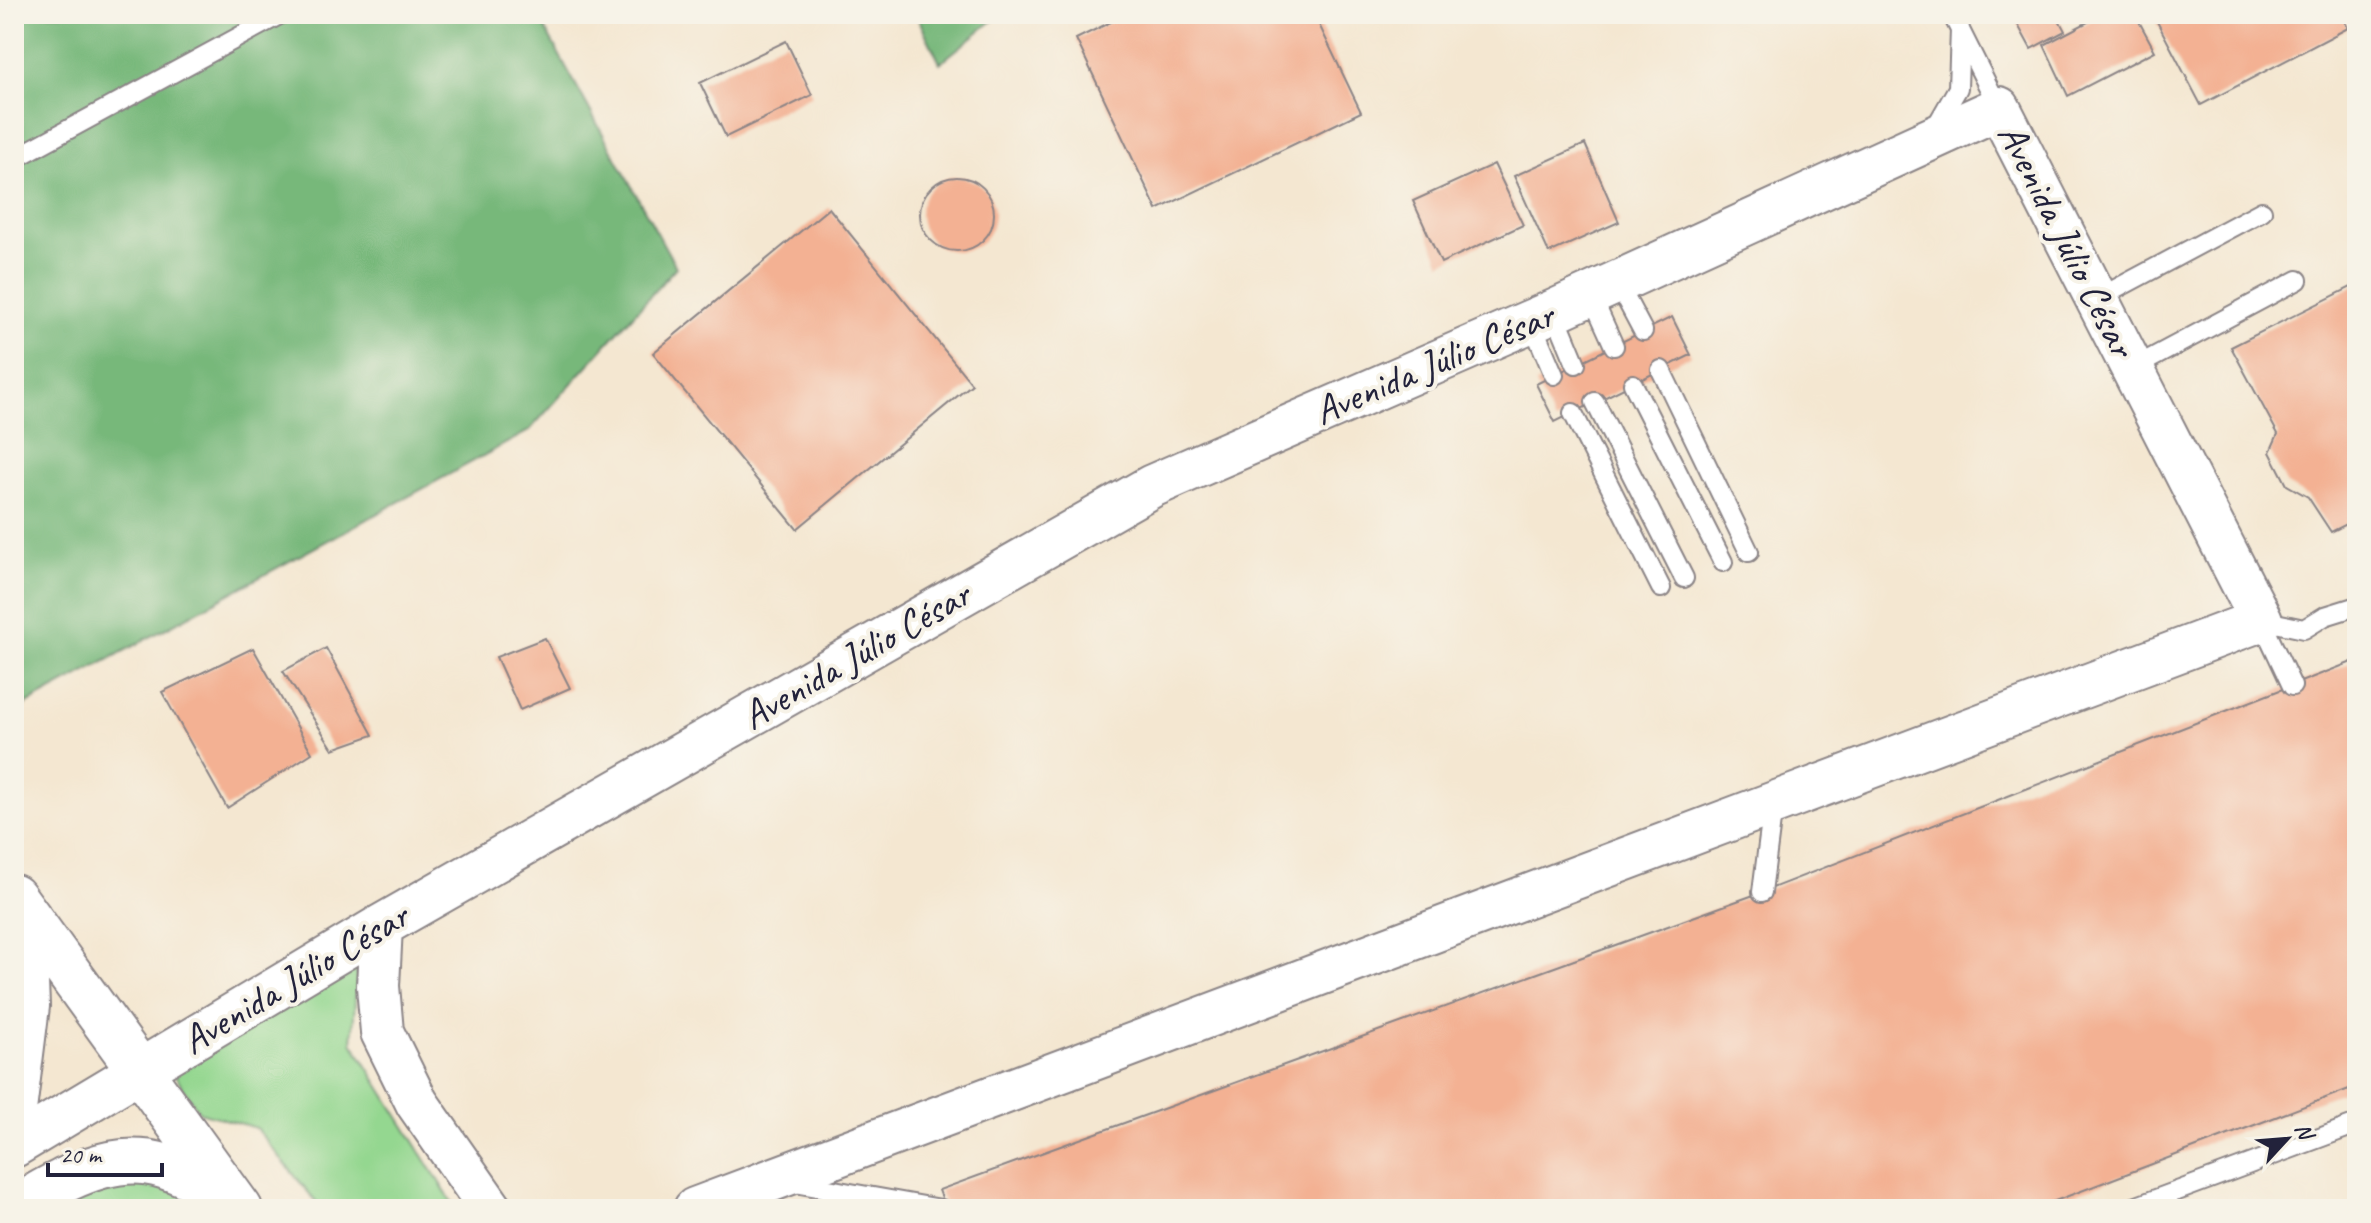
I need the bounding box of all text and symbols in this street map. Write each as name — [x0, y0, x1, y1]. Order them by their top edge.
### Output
street label: Avenida Júlio César — [1987, 115, 2149, 368]
street label: Avenida Júlio César — [1306, 289, 1564, 436]
street label: Avenida Júlio César — [733, 568, 982, 741]
street label: Avenida Júlio César — [172, 889, 420, 1065]
north arrow — [2247, 1099, 2327, 1179]
text: N — [2289, 1118, 2321, 1146]
scale bar — [48, 1127, 162, 1177]
text: 20 m — [60, 1140, 103, 1170]

